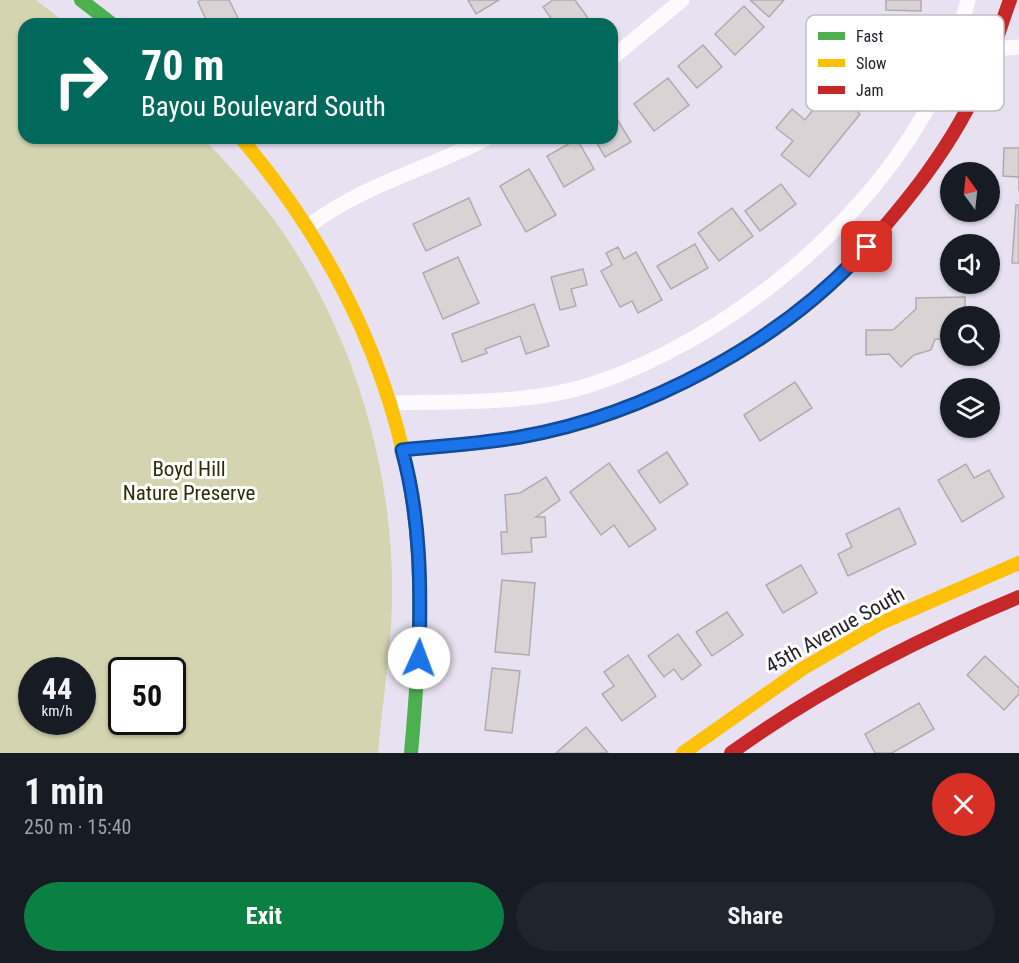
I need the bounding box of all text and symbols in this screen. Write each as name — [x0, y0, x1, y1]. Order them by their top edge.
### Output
legend — [806, 15, 1004, 111]
text: Fast — [856, 27, 883, 46]
text: 70 m — [141, 41, 224, 90]
icon: right — [42, 42, 120, 120]
text: Slow — [856, 54, 886, 73]
text: Jam — [856, 81, 883, 100]
text: Bayou Boulevard South — [141, 91, 386, 123]
north arrow — [940, 162, 1000, 222]
map controls — [940, 162, 1000, 438]
pin — [841, 221, 892, 272]
icon: arrive — [850, 230, 883, 263]
button: sound — [940, 234, 1000, 294]
button: search — [940, 306, 1000, 366]
button: layers — [940, 378, 1000, 438]
park label: Boyd Hill Nature Preserve — [123, 457, 255, 505]
street label: 45th Avenue South — [761, 582, 909, 678]
position arrow — [387, 626, 451, 690]
speed limit sign: 50 — [108, 657, 186, 735]
text: 44 — [42, 671, 72, 706]
text: km/h — [42, 702, 72, 720]
text: 1 min — [24, 771, 104, 813]
button: close — [932, 773, 995, 836]
text: 250 m · 15:40 — [24, 815, 131, 839]
button: Exit — [24, 882, 504, 951]
button: Share — [516, 882, 995, 951]

